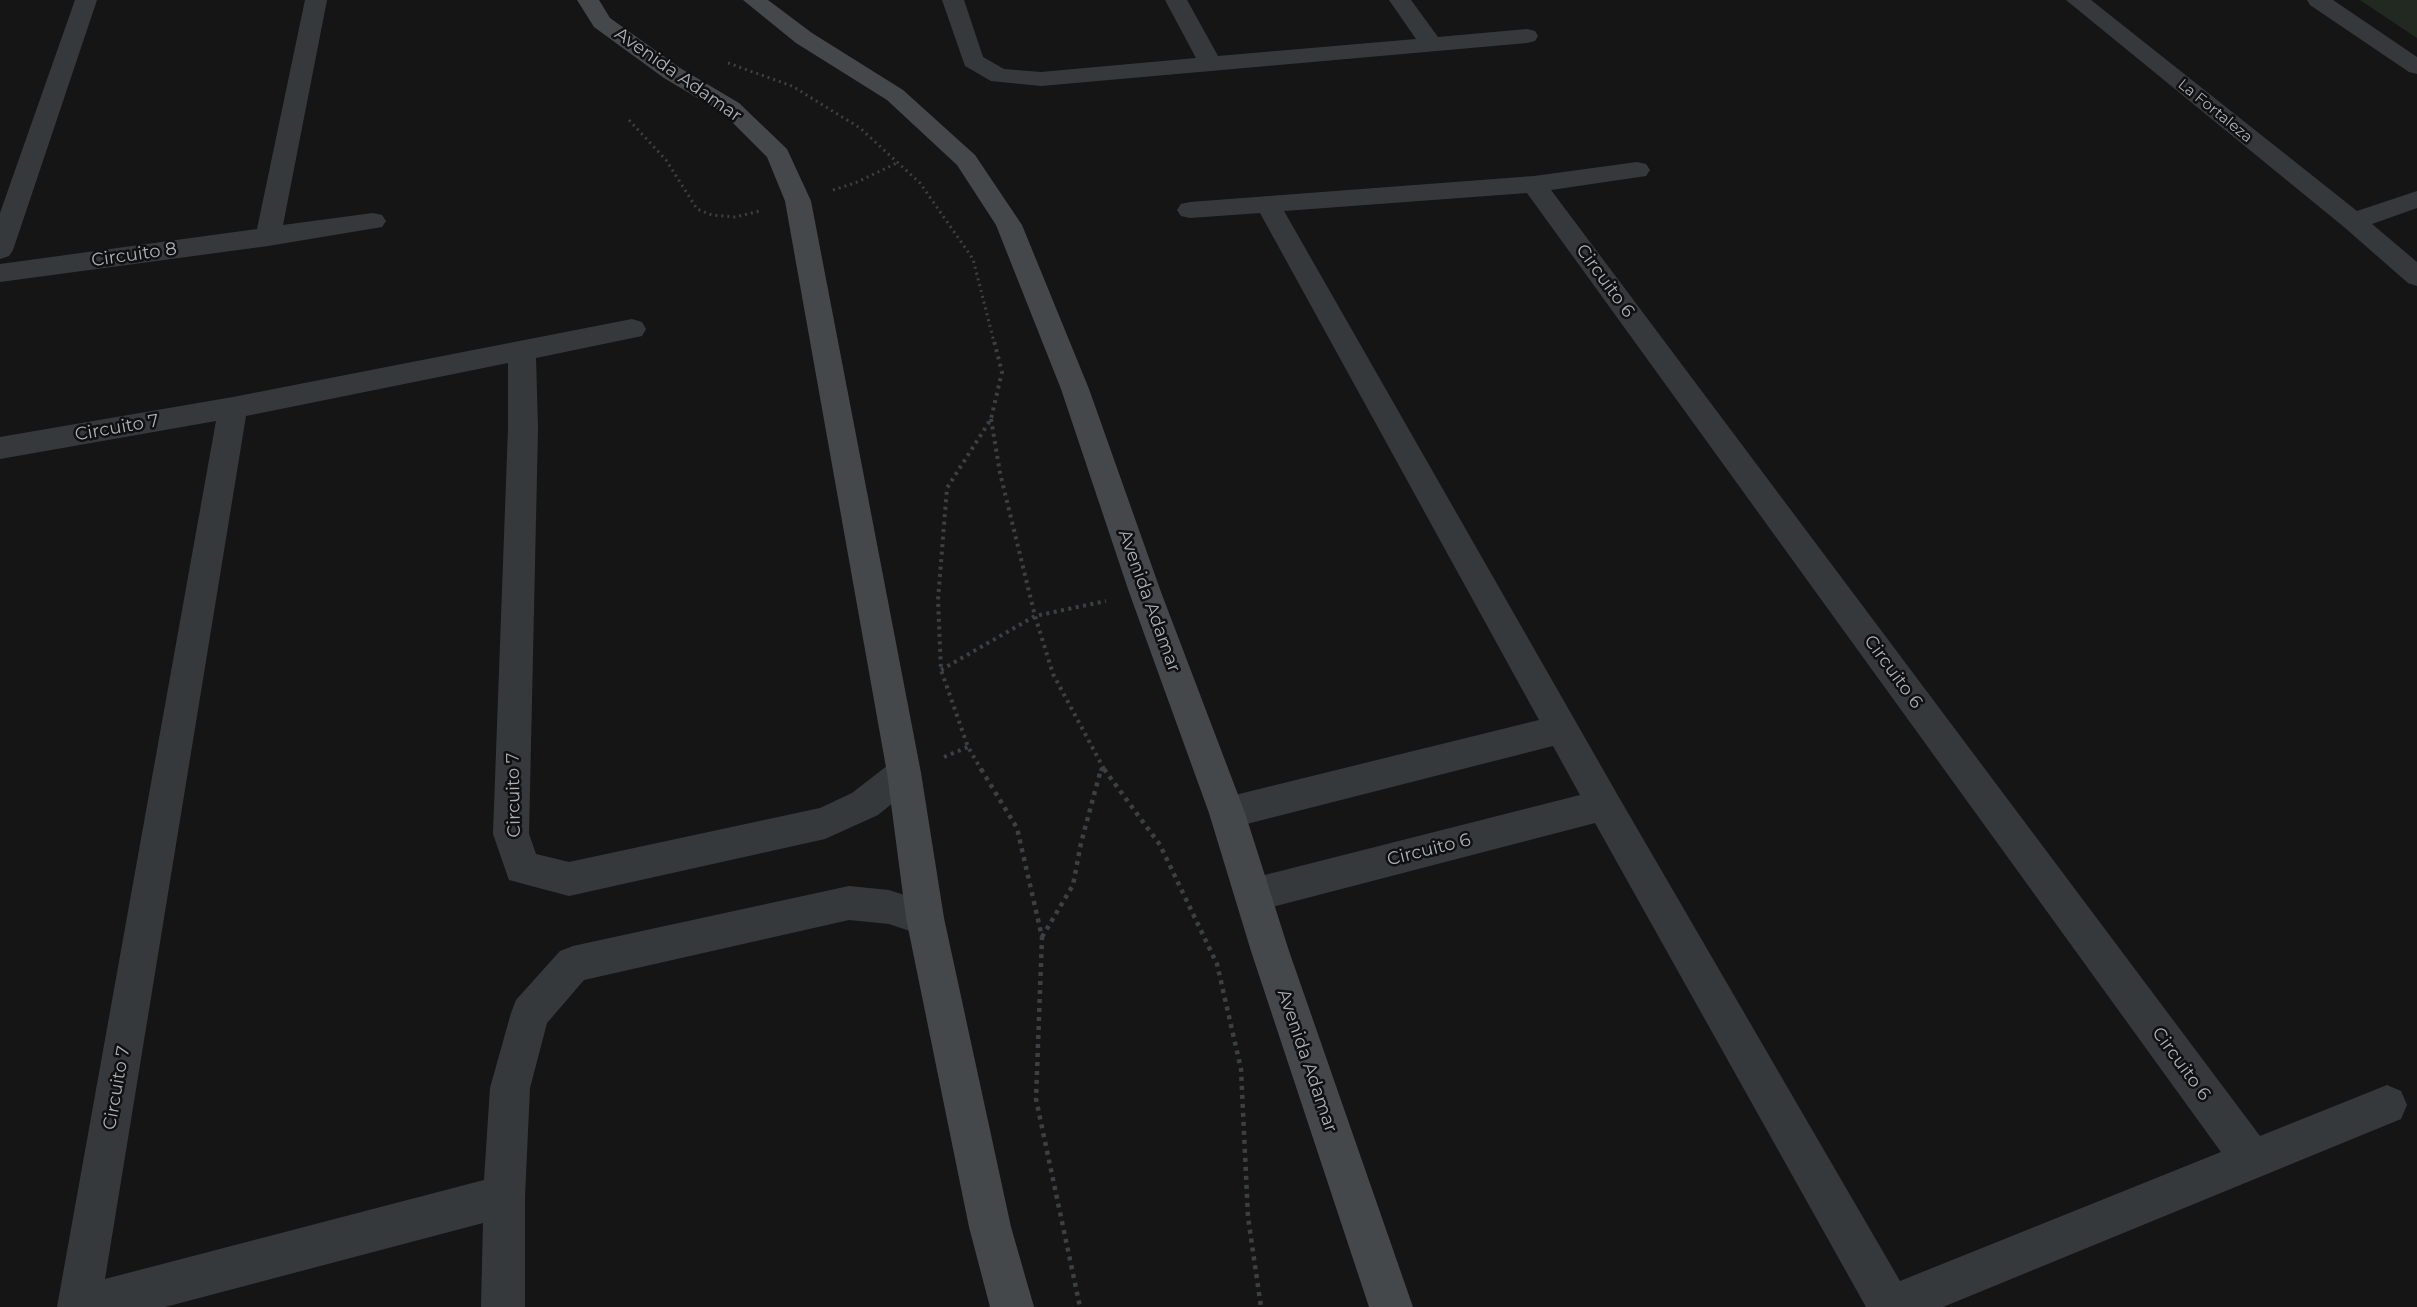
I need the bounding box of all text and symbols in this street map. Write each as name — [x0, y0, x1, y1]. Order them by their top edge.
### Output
street label: Avenida Adamar — [610, 23, 746, 127]
street label: La Fortaleza — [2174, 75, 2256, 147]
street label: Circuito 8 — [90, 238, 178, 272]
street label: Circuito 6 — [1571, 240, 1639, 322]
street label: Circuito 7 — [73, 410, 161, 446]
street label: Avenida Adamar — [1113, 527, 1185, 675]
street label: Circuito 6 — [1859, 631, 1927, 713]
street label: Circuito 7 — [502, 752, 526, 838]
street label: Circuito 6 — [1385, 829, 1473, 871]
street label: Avenida Adamar — [1272, 987, 1342, 1135]
street label: Circuito 6 — [2147, 1023, 2215, 1105]
street label: Circuito 7 — [99, 1044, 135, 1132]

